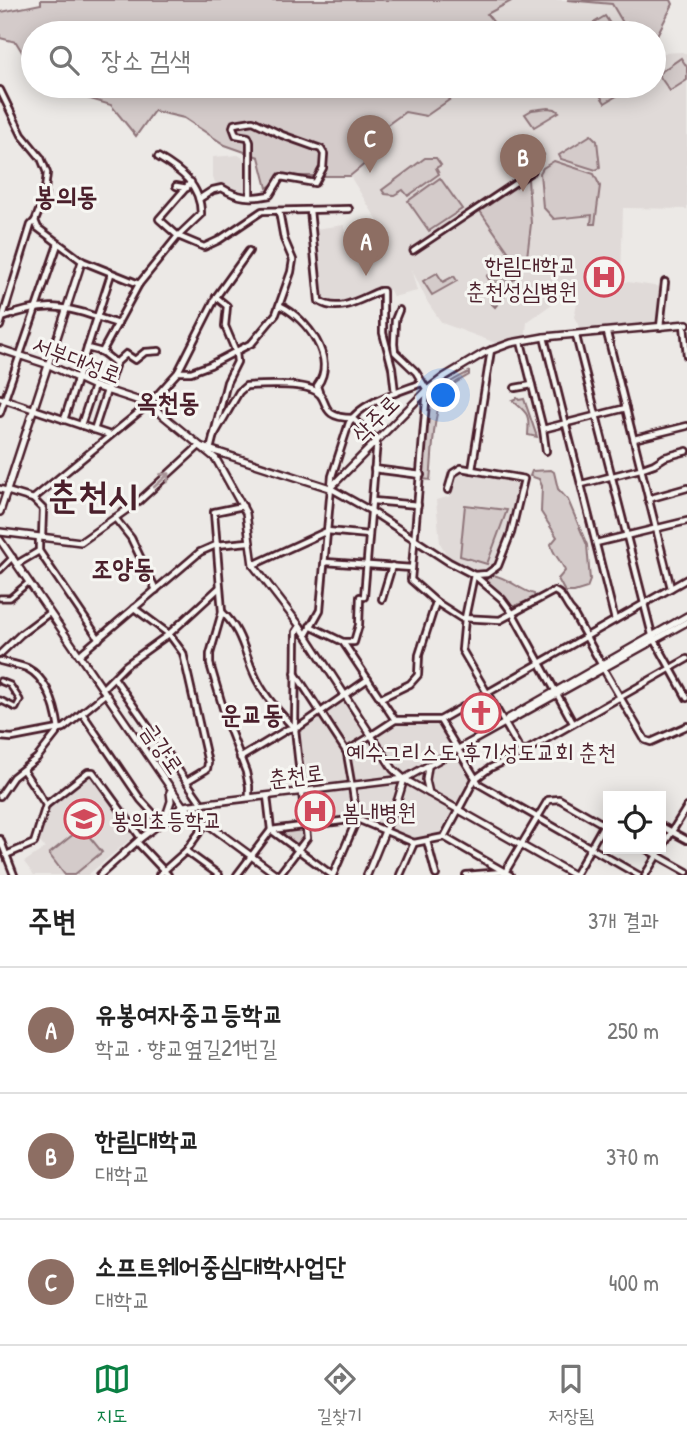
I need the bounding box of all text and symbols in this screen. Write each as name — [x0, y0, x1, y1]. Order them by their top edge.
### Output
search box — [21, 21, 666, 98]
icon: search — [45, 41, 83, 79]
text: 장소 검색 — [101, 42, 191, 77]
pin: C — [347, 115, 393, 173]
pin: B — [500, 134, 546, 192]
district label: 봉의동 — [35, 178, 97, 213]
pin: A — [343, 218, 389, 276]
place label: 한림대학교 춘천성심병원 — [466, 249, 577, 306]
hospital icon: 한림대학교 춘천성심병원 — [583, 256, 625, 298]
street label: 서부대성로 — [28, 328, 126, 390]
your location — [426, 378, 460, 412]
district label: 옥천동 — [137, 384, 199, 419]
street label: 삭주로 — [344, 387, 406, 449]
district label: 춘천시 — [48, 469, 138, 520]
one-way arrow — [153, 471, 170, 488]
district label: 조양동 — [92, 550, 154, 585]
church icon: 예수그리스도 후기성도교회 춘천 — [460, 692, 502, 734]
district label: 운교동 — [221, 696, 283, 731]
street label: 금강로 — [135, 716, 191, 780]
place label: 예수그리스도 후기성도교회 춘천 — [346, 736, 616, 767]
street label: 춘천로 — [267, 756, 325, 794]
hospital icon: 봄내병원 — [294, 790, 336, 832]
map controls — [603, 791, 666, 854]
button: locate — [603, 791, 666, 854]
place label: 봄내병원 — [342, 796, 416, 827]
school or university icon: 봉의초등학교 — [63, 798, 105, 840]
place label: 봉의초등학교 — [111, 804, 222, 835]
text: 주변 — [28, 900, 76, 940]
text: 3개 결과 — [588, 905, 659, 936]
text: 유봉여자중고등학교 — [95, 996, 283, 1031]
text: A — [45, 1015, 57, 1046]
text: 250 m — [607, 1015, 659, 1046]
text: 학교 · 향교옆길21번길 — [95, 1032, 277, 1063]
text: 한림대학교 — [95, 1122, 200, 1157]
text: B — [45, 1141, 57, 1172]
text: 370 m — [606, 1141, 659, 1172]
text: 대학교 — [95, 1158, 151, 1189]
text: 소프트웨어중심대학사업단 — [95, 1248, 346, 1283]
text: C — [45, 1267, 57, 1298]
text: 400 m — [609, 1267, 659, 1298]
text: 대학교 — [95, 1284, 151, 1315]
tab: 지도 — [93, 1360, 131, 1429]
tab: 길찾기 — [317, 1360, 363, 1429]
tab: 저장됨 — [548, 1360, 594, 1429]

